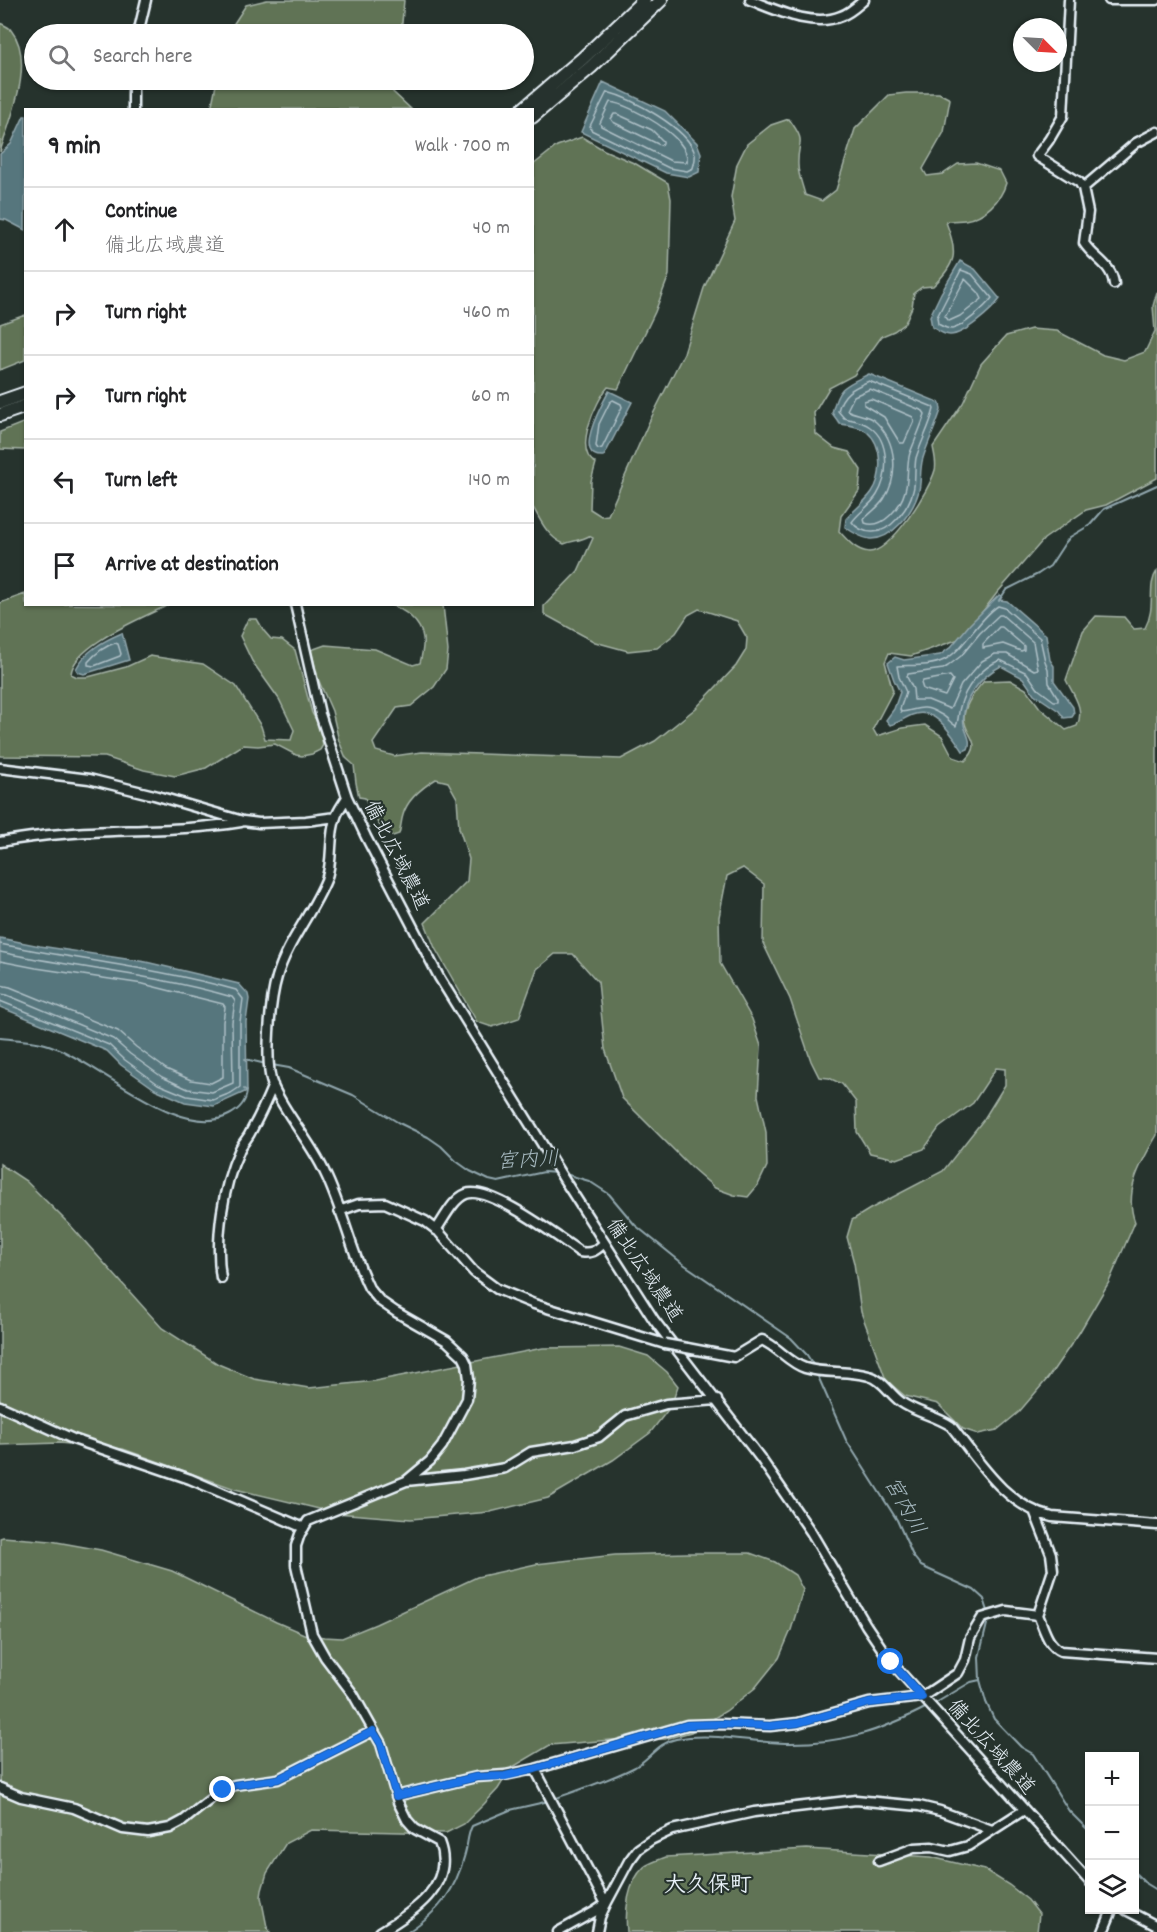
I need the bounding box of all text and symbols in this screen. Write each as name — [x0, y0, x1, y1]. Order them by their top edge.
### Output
north arrow — [1013, 18, 1067, 72]
search box — [24, 24, 534, 90]
icon: search — [45, 41, 78, 74]
text: Search here — [93, 42, 192, 73]
text: 9 min — [48, 129, 101, 166]
text: Walk · 700 m — [415, 133, 510, 161]
text: Continue — [105, 197, 177, 228]
icon: ahead — [48, 213, 81, 246]
text: 40 m — [472, 215, 510, 243]
text: 備北広域農道 — [105, 233, 225, 261]
icon: right — [48, 297, 81, 330]
text: Turn right — [105, 298, 187, 329]
text: 460 m — [463, 299, 510, 327]
icon: right — [48, 381, 81, 414]
text: Turn right — [105, 382, 187, 413]
text: 60 m — [471, 383, 510, 411]
icon: left — [48, 465, 81, 498]
text: Turn left — [105, 466, 177, 497]
text: 140 m — [468, 467, 510, 495]
icon: arrive — [48, 549, 81, 582]
text: Arrive at destination — [105, 550, 279, 581]
street label: 備北広域農道 — [355, 796, 435, 916]
water label: 宮内川 — [496, 1145, 560, 1179]
street label: 備北広域農道 — [598, 1213, 688, 1329]
water label: 宮内川 — [875, 1472, 931, 1542]
route start — [877, 1648, 903, 1674]
street label: 備北広域農道 — [939, 1694, 1041, 1802]
map controls — [1085, 1752, 1139, 1914]
button: + — [1085, 1752, 1139, 1806]
route end — [209, 1776, 235, 1802]
button: − — [1085, 1806, 1139, 1860]
button: layers — [1085, 1860, 1139, 1914]
district label: 大久保町 — [664, 1871, 752, 1902]

